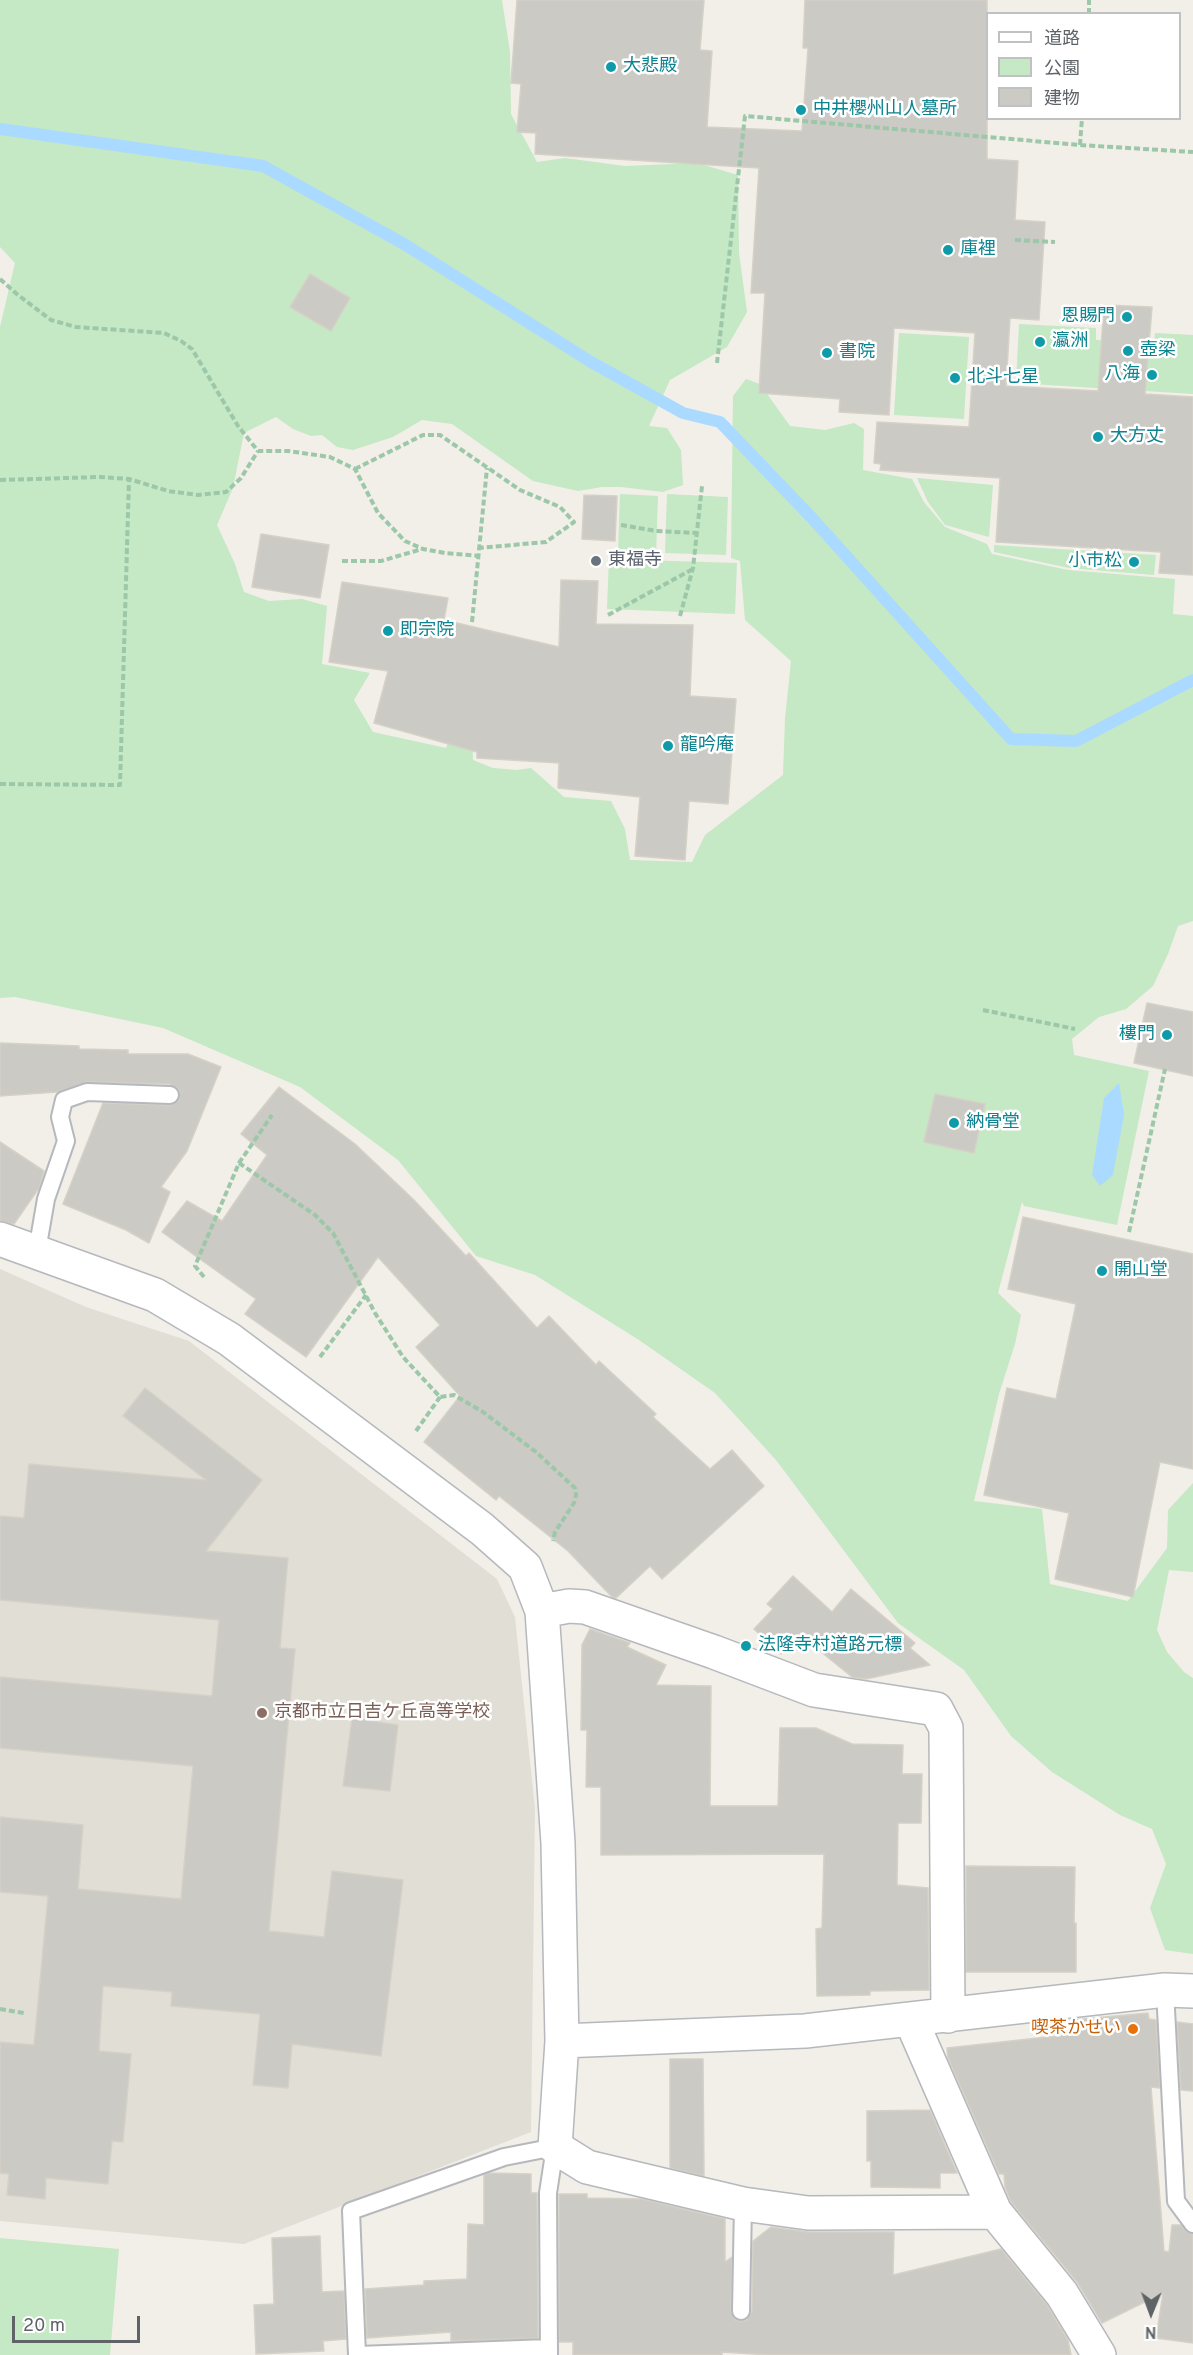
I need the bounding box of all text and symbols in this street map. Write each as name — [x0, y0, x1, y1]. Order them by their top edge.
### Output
legend — [986, 12, 1181, 120]
text: 道路 — [1044, 28, 1080, 51]
place label: 大悲殿 — [623, 56, 677, 78]
text: 公園 — [1044, 58, 1080, 81]
marker: 大悲殿 — [604, 60, 618, 74]
text: 建物 — [1044, 88, 1080, 111]
place label: 中井櫻州山人墓所 — [813, 99, 957, 121]
marker: 中井櫻州山人墓所 — [794, 103, 808, 117]
place label: 庫裡 — [960, 239, 996, 261]
marker: 庫裡 — [941, 243, 955, 257]
place label: 恩賜門 — [1061, 306, 1115, 328]
marker: 恩賜門 — [1120, 310, 1134, 324]
place label: 瀛洲 — [1052, 331, 1088, 353]
marker: 瀛洲 — [1033, 335, 1047, 349]
place label: 壺梁 — [1140, 340, 1176, 362]
place label: 書院 — [839, 342, 875, 364]
marker: 壺梁 — [1121, 344, 1135, 358]
marker: 書院 — [820, 346, 834, 360]
place label: 八海 — [1104, 364, 1140, 386]
place label: 北斗七星 — [967, 367, 1039, 389]
marker: 八海 — [1145, 368, 1159, 382]
marker: 北斗七星 — [948, 371, 962, 385]
place label: 大方丈 — [1110, 426, 1164, 448]
marker: 大方丈 — [1091, 430, 1105, 444]
place label: 東福寺 — [608, 550, 662, 572]
place label: 小市松 — [1068, 551, 1122, 573]
marker: 東福寺 — [589, 554, 603, 568]
marker: 小市松 — [1127, 555, 1141, 569]
place label: 即宗院 — [400, 620, 454, 642]
marker: 即宗院 — [381, 624, 395, 638]
place label: 龍吟庵 — [680, 735, 734, 757]
marker: 龍吟庵 — [661, 739, 675, 753]
place label: 樓門 — [1119, 1024, 1155, 1046]
marker: 樓門 — [1160, 1028, 1174, 1042]
place label: 納骨堂 — [966, 1112, 1020, 1134]
marker: 納骨堂 — [947, 1116, 961, 1130]
place label: 開山堂 — [1114, 1260, 1168, 1282]
marker: 開山堂 — [1095, 1264, 1109, 1278]
place label: 法隆寺村道路元標 — [758, 1635, 902, 1657]
marker: 法隆寺村道路元標 — [739, 1639, 753, 1653]
place label: 京都市立日吉ケ丘高等学校 — [274, 1702, 490, 1724]
marker: 京都市立日吉ケ丘高等学校 — [255, 1706, 269, 1720]
place label: 喫茶かせい — [1031, 2018, 1121, 2040]
marker: 喫茶かせい — [1126, 2022, 1140, 2036]
north arrow — [1121, 2283, 1181, 2343]
scale bar — [15, 2304, 142, 2342]
text: 20 m — [23, 2315, 65, 2338]
text: N — [1145, 2321, 1157, 2341]

